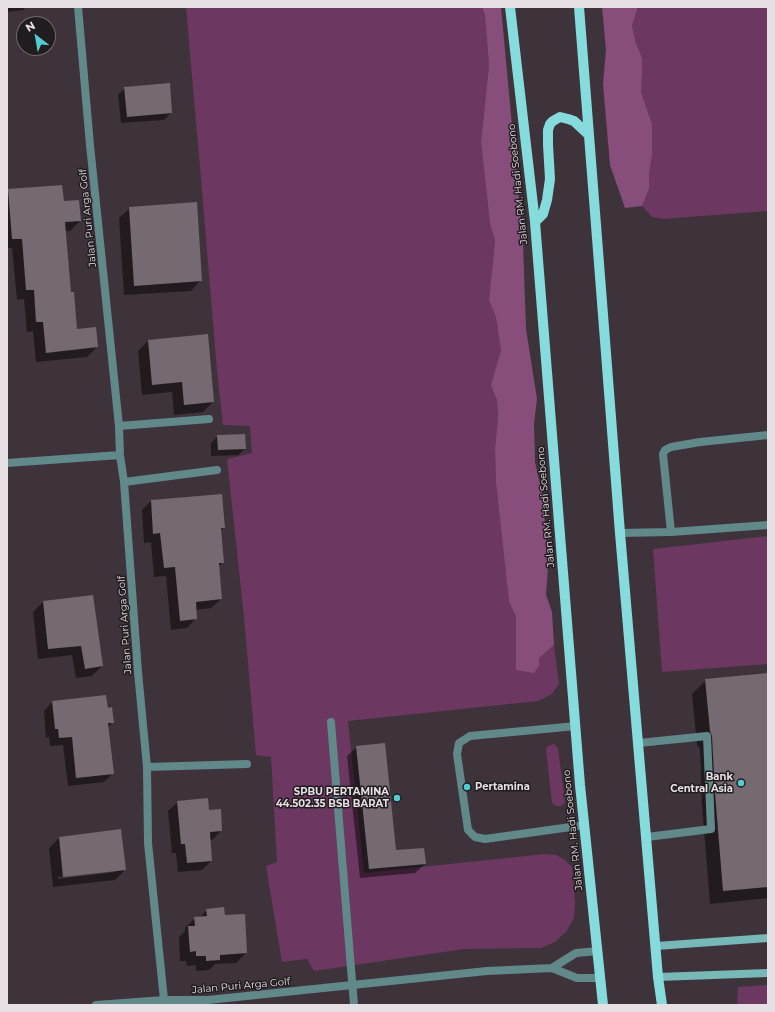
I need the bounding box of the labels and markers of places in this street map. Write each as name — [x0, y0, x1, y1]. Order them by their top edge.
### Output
place label: Bank Central Asia — [670, 771, 733, 794]
marker: Bank Central Asia — [736, 778, 746, 788]
place label: Pertamina — [475, 781, 530, 793]
marker: Pertamina — [462, 782, 472, 792]
place label: SPBU PERTAMINA 44.502.35 BSB BARAT — [276, 786, 389, 810]
marker: SPBU PERTAMINA 44.502.35 BSB BARAT — [392, 793, 402, 803]

